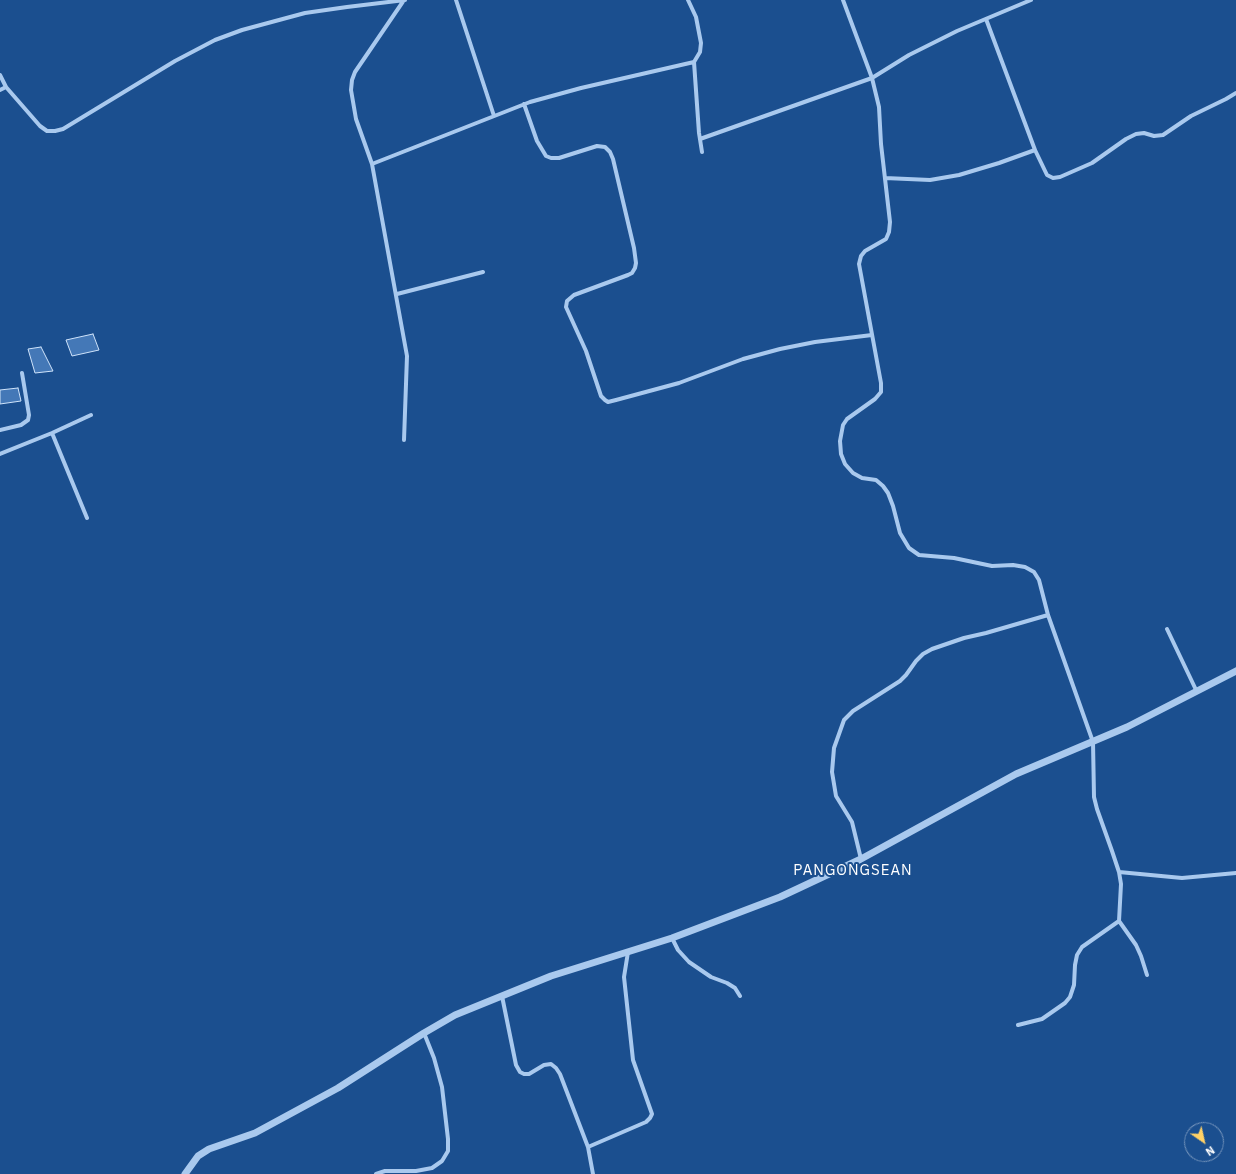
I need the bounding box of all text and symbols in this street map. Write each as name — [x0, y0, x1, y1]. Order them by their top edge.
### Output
district label: PANGONGSEAN — [793, 862, 913, 880]
north arrow — [1184, 1122, 1224, 1162]
text: N — [1203, 1143, 1217, 1159]

